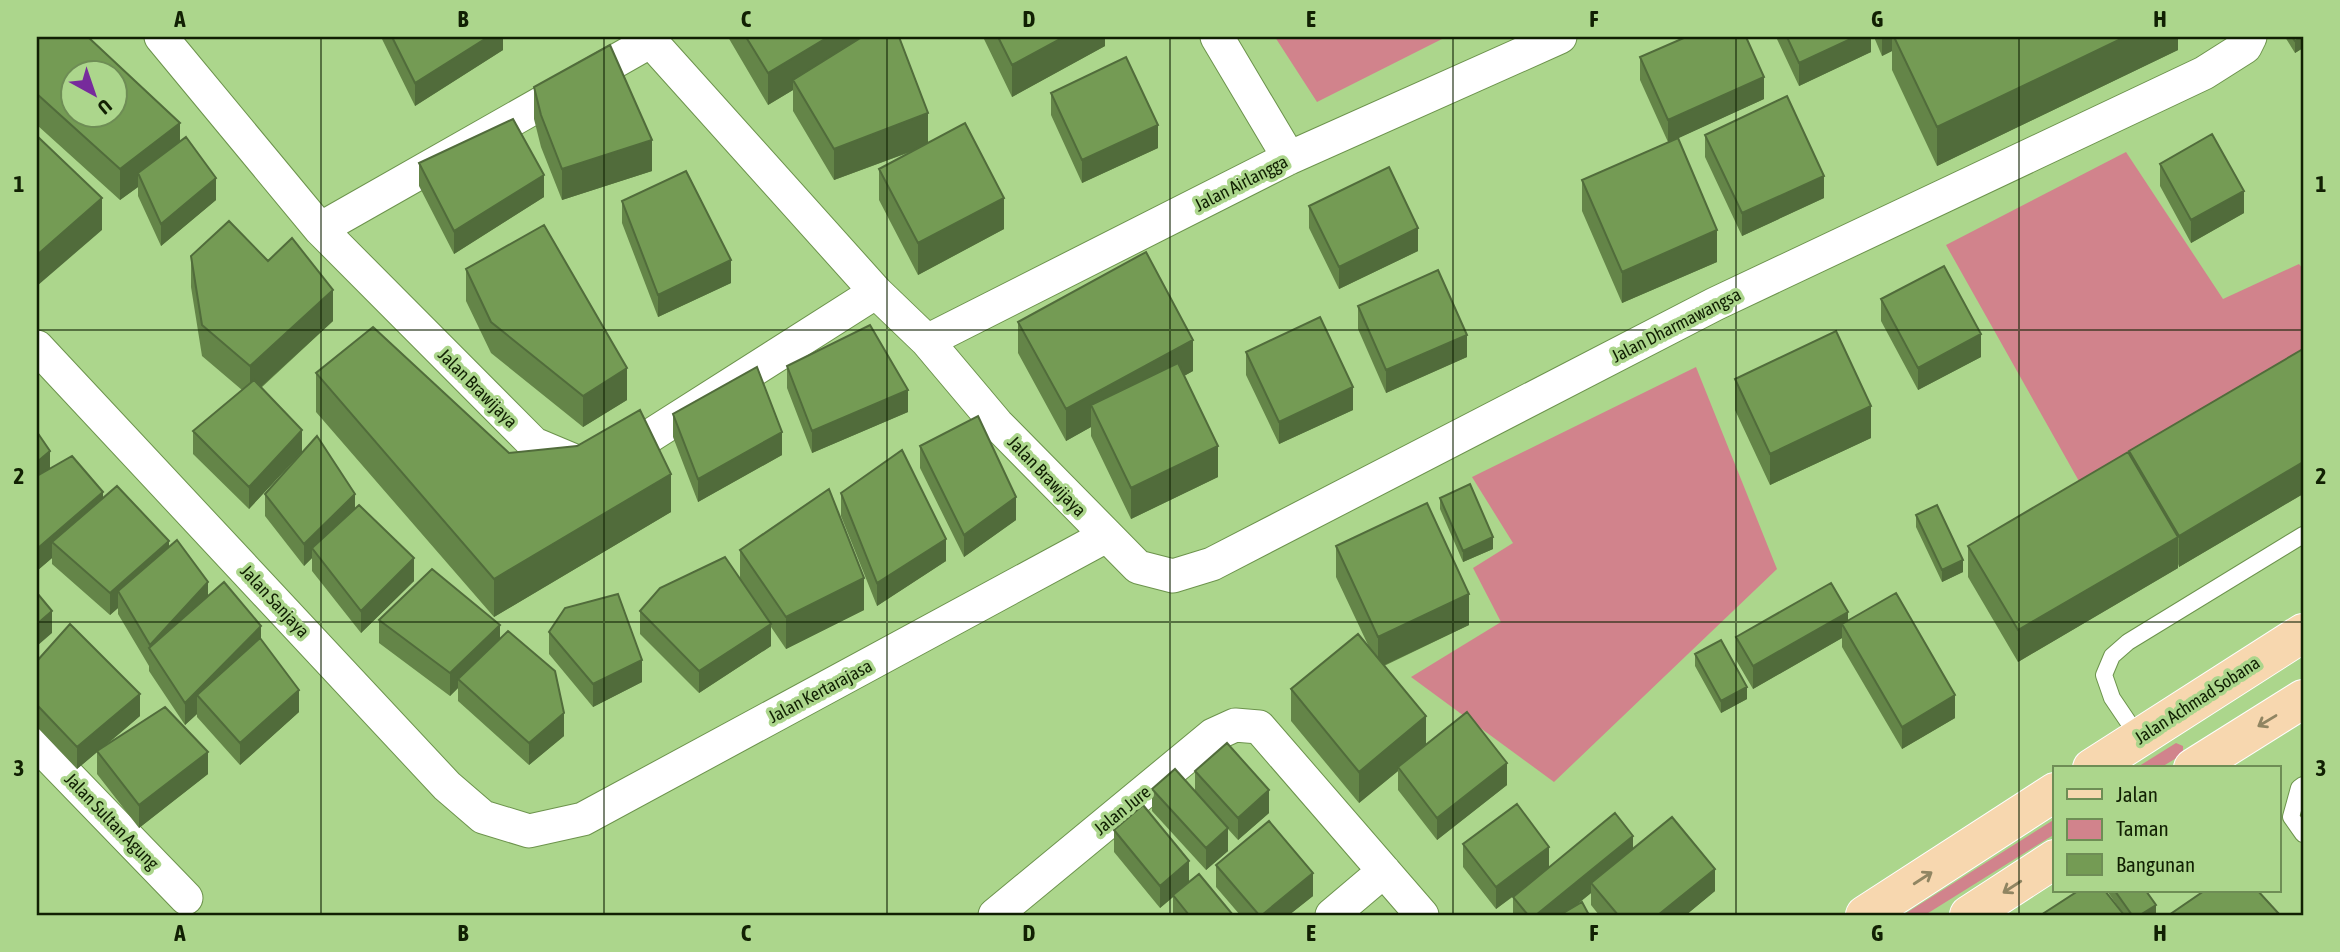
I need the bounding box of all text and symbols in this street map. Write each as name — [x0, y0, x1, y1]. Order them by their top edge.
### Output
text: A — [173, 6, 186, 32]
text: B — [458, 6, 469, 32]
text: C — [741, 6, 752, 32]
text: D — [1023, 6, 1036, 32]
text: E — [1306, 6, 1316, 32]
text: F — [1589, 6, 1599, 32]
text: G — [1871, 6, 1883, 32]
text: H — [2153, 6, 2167, 32]
north arrow — [60, 60, 130, 130]
text: U — [94, 95, 116, 119]
street label: Jalan Airlangga — [1191, 151, 1291, 215]
text: 1 — [14, 171, 25, 197]
text: 1 — [2316, 171, 2327, 197]
street label: Jalan Dharmawangsa — [1608, 283, 1744, 367]
street label: Jalan Brawijaya — [434, 344, 522, 432]
street label: Jalan Brawijaya — [1004, 432, 1090, 520]
text: 2 — [14, 463, 24, 489]
text: 2 — [2316, 463, 2326, 489]
street label: Jalan Sanjaya — [236, 560, 314, 642]
street label: Jalan Achmad Sobana — [2130, 652, 2264, 748]
street label: Jalan Kertarajasa — [765, 655, 875, 727]
one-way arrow — [2257, 715, 2277, 729]
text: 3 — [14, 755, 24, 781]
text: 3 — [2316, 755, 2326, 781]
legend — [2053, 766, 2280, 892]
street label: Jalan Sultan Agung — [61, 768, 163, 874]
street label: Jalan Jure — [1090, 781, 1154, 839]
text: Jalan — [2116, 782, 2158, 806]
text: Taman — [2116, 816, 2169, 840]
text: Bangunan — [2116, 852, 2195, 876]
one-way arrow — [1912, 871, 1932, 885]
one-way arrow — [2003, 880, 2022, 894]
text: A — [173, 920, 186, 946]
text: B — [458, 920, 469, 946]
text: C — [741, 920, 752, 946]
text: D — [1023, 920, 1036, 946]
text: E — [1306, 920, 1316, 946]
text: F — [1589, 920, 1599, 946]
text: G — [1871, 920, 1883, 946]
text: H — [2153, 920, 2167, 946]

